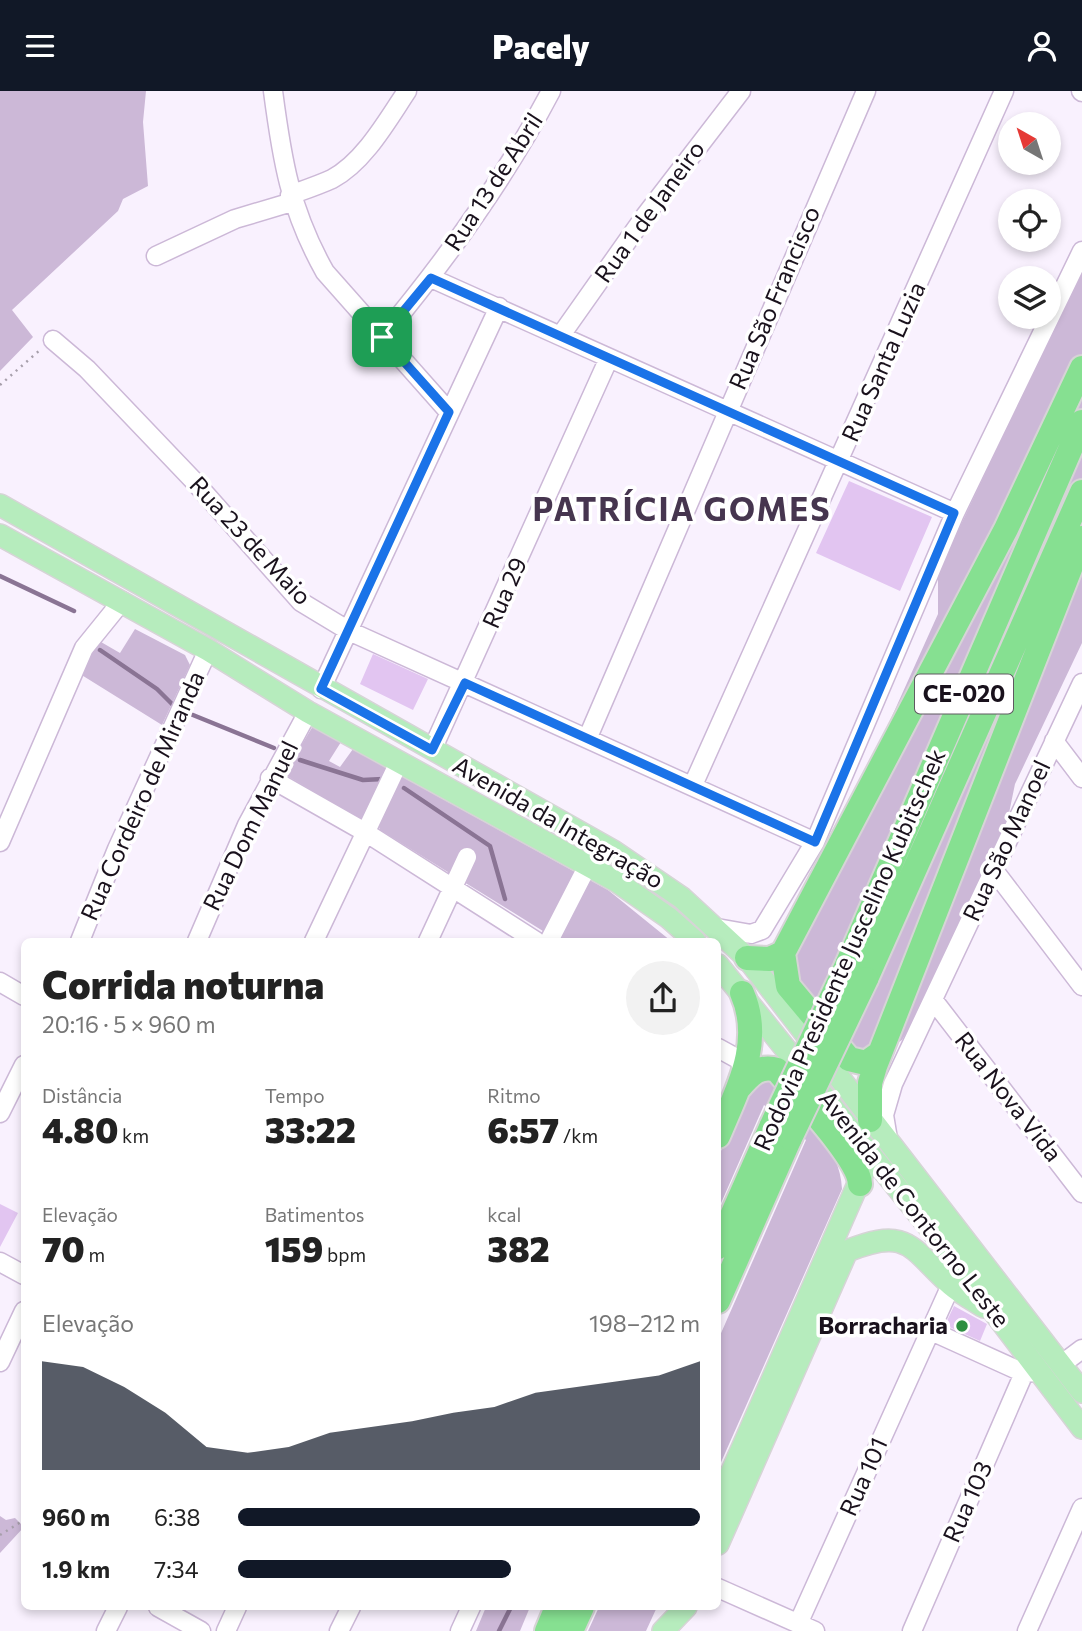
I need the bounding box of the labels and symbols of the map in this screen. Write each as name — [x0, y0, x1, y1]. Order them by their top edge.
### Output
street label: Rua 13 de Abril — [437, 107, 548, 256]
north arrow — [998, 112, 1060, 175]
street label: Rua 1 de Janeiro — [588, 135, 710, 288]
street label: Rua São Francisco — [722, 201, 825, 393]
street label: Rua Santa Luzia — [834, 277, 931, 446]
pin — [352, 307, 412, 367]
street label: Rua 23 de Maio — [184, 470, 318, 610]
district label: PATRÍCIA GOMES — [532, 488, 832, 528]
street label: Rua 29 — [475, 553, 532, 632]
street label: Rua Cordeiro de Miranda — [74, 666, 210, 924]
road number: CE-020 — [915, 674, 1013, 713]
street label: Rua Dom Manuel — [196, 736, 303, 915]
street label: Rodovia Presidente Juscelino Kubitschek — [747, 744, 951, 1155]
street label: Avenida da Integração — [448, 750, 669, 894]
street label: Rua São Manoel — [956, 755, 1056, 925]
street label: Rua Nova Vida — [949, 1025, 1069, 1167]
street label: Avenida de Contorno Leste — [814, 1084, 1017, 1332]
place label: Borracharia — [818, 1310, 948, 1339]
marker: Borracharia — [954, 1318, 970, 1334]
street label: Rua 101 — [833, 1433, 893, 1520]
street label: Rua 103 — [936, 1456, 997, 1547]

